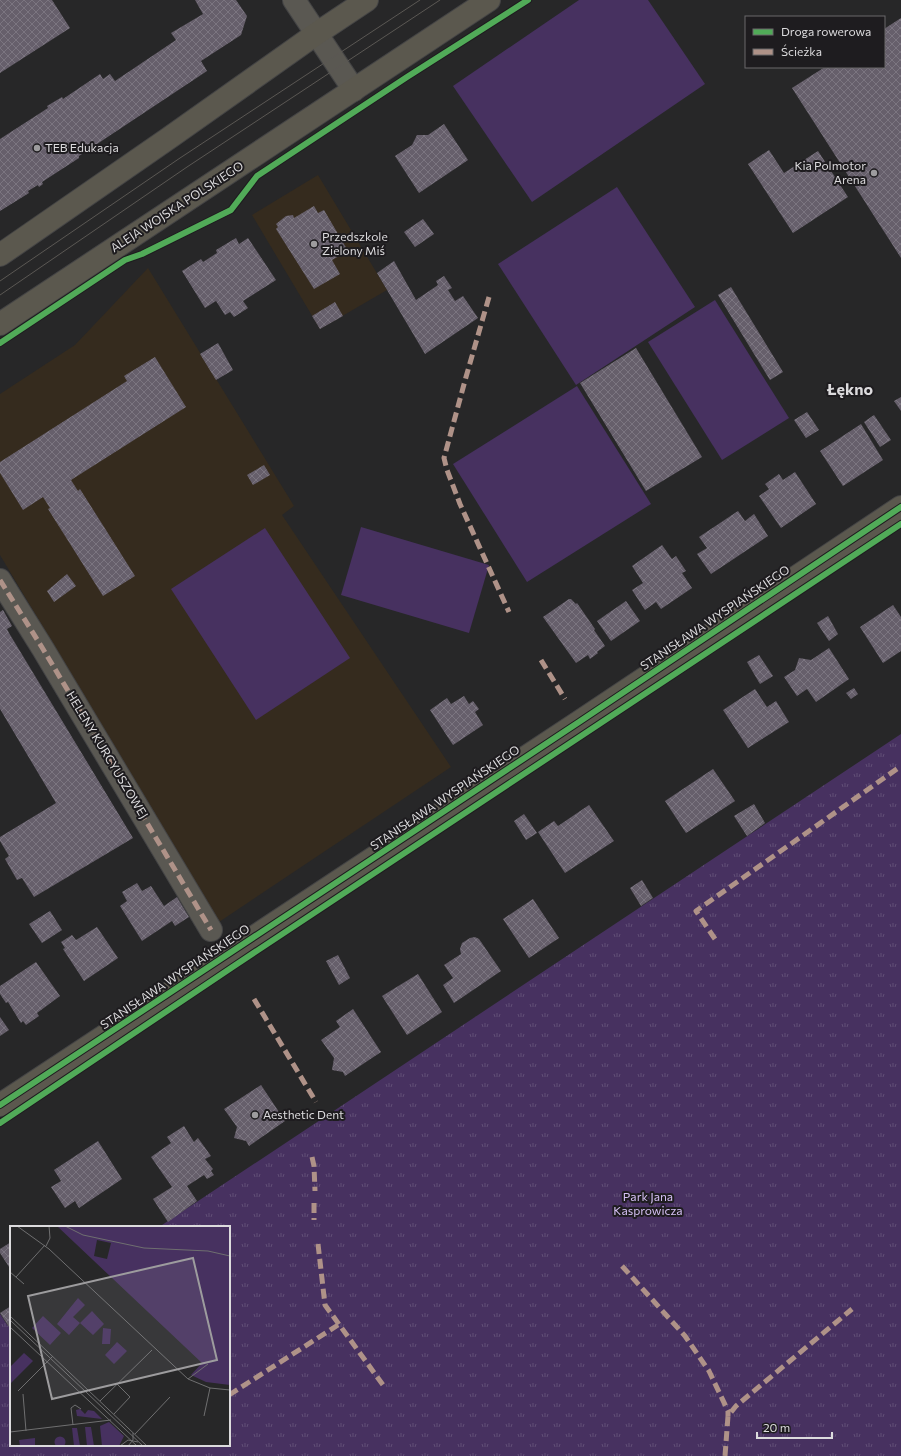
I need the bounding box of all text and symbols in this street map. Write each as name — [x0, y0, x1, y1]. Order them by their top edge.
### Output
legend — [745, 16, 885, 68]
text: Droga rowerowa — [781, 24, 871, 38]
text: Ścieżka — [781, 44, 822, 58]
place label: TEB Edukacja — [45, 140, 119, 154]
marker: TEB Edukacja — [32, 143, 42, 153]
street label: ALEJA WOJSKA POLSKIEGO — [107, 158, 246, 255]
place label: Kia Polmotor Arena — [794, 158, 866, 186]
marker: Kia Polmotor Arena — [869, 168, 879, 178]
place label: Przedszkole Zielony Miś — [322, 229, 388, 257]
marker: Przedszkole Zielony Miś — [309, 239, 319, 249]
district label: Łękno — [826, 379, 873, 398]
street label: STANISŁAWA WYSPIAŃSKIEGO — [637, 562, 792, 672]
street label: HELENY KURCYUSZOWEJ — [63, 688, 151, 821]
street label: STANISŁAWA WYSPIAŃSKIEGO — [367, 742, 522, 852]
street label: STANISŁAWA WYSPIAŃSKIEGO — [97, 921, 252, 1031]
place label: Aesthetic Dent — [263, 1107, 344, 1121]
marker: Aesthetic Dent — [250, 1110, 260, 1120]
park label: Park Jana Kasprowicza — [613, 1189, 683, 1217]
inset map — [10, 1226, 230, 1446]
scale bar — [757, 1414, 832, 1440]
text: 20 m — [763, 1420, 790, 1434]

